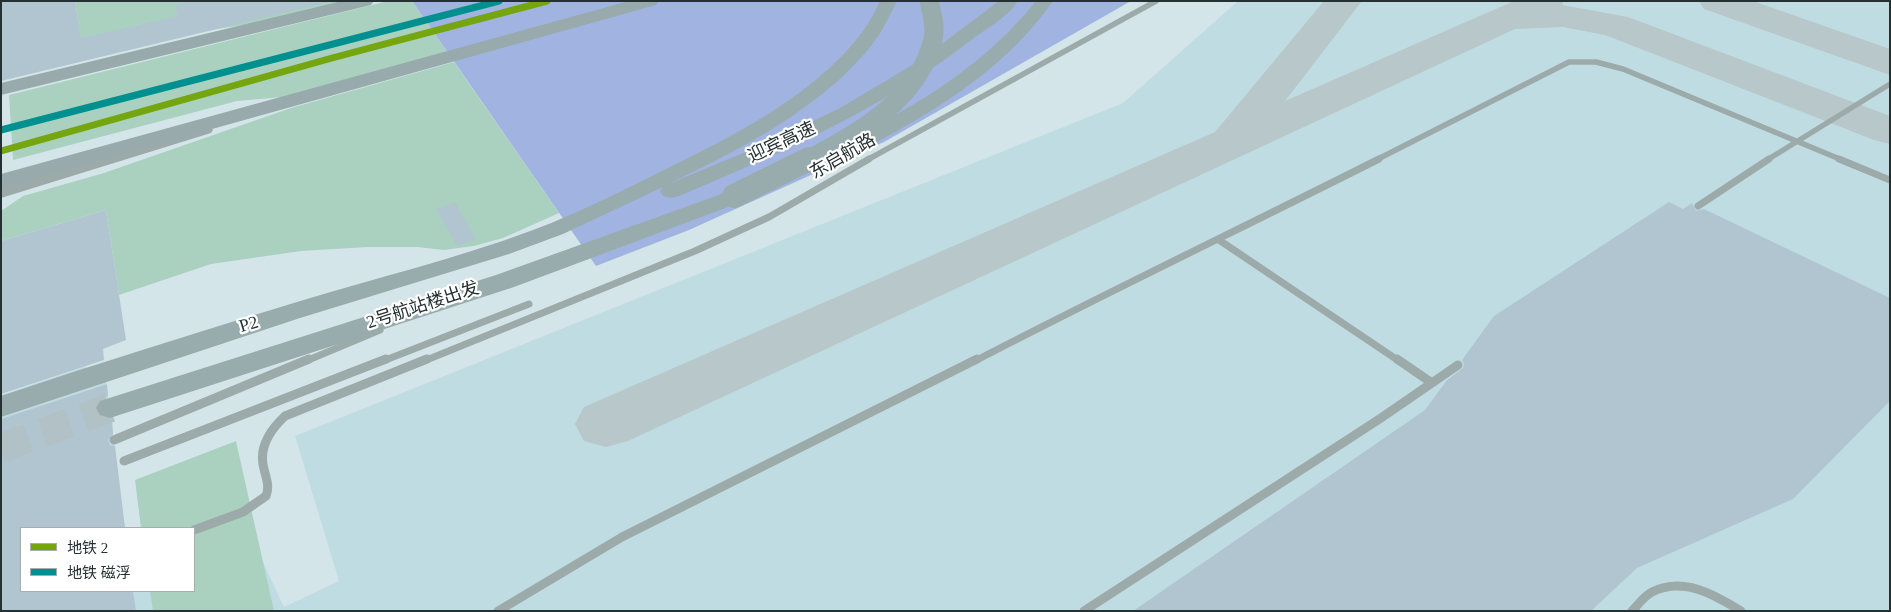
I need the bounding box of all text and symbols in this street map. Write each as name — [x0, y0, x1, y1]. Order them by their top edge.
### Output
street label: 迎宾高速 — [745, 118, 819, 168]
street label: 东启航路 — [806, 130, 880, 184]
street label: 2号航站楼出发 — [364, 278, 482, 334]
street label: P2 — [237, 312, 261, 338]
legend — [20, 527, 195, 592]
text: 地铁 2 — [67, 540, 108, 556]
text: 地铁 磁浮 — [67, 565, 131, 581]

